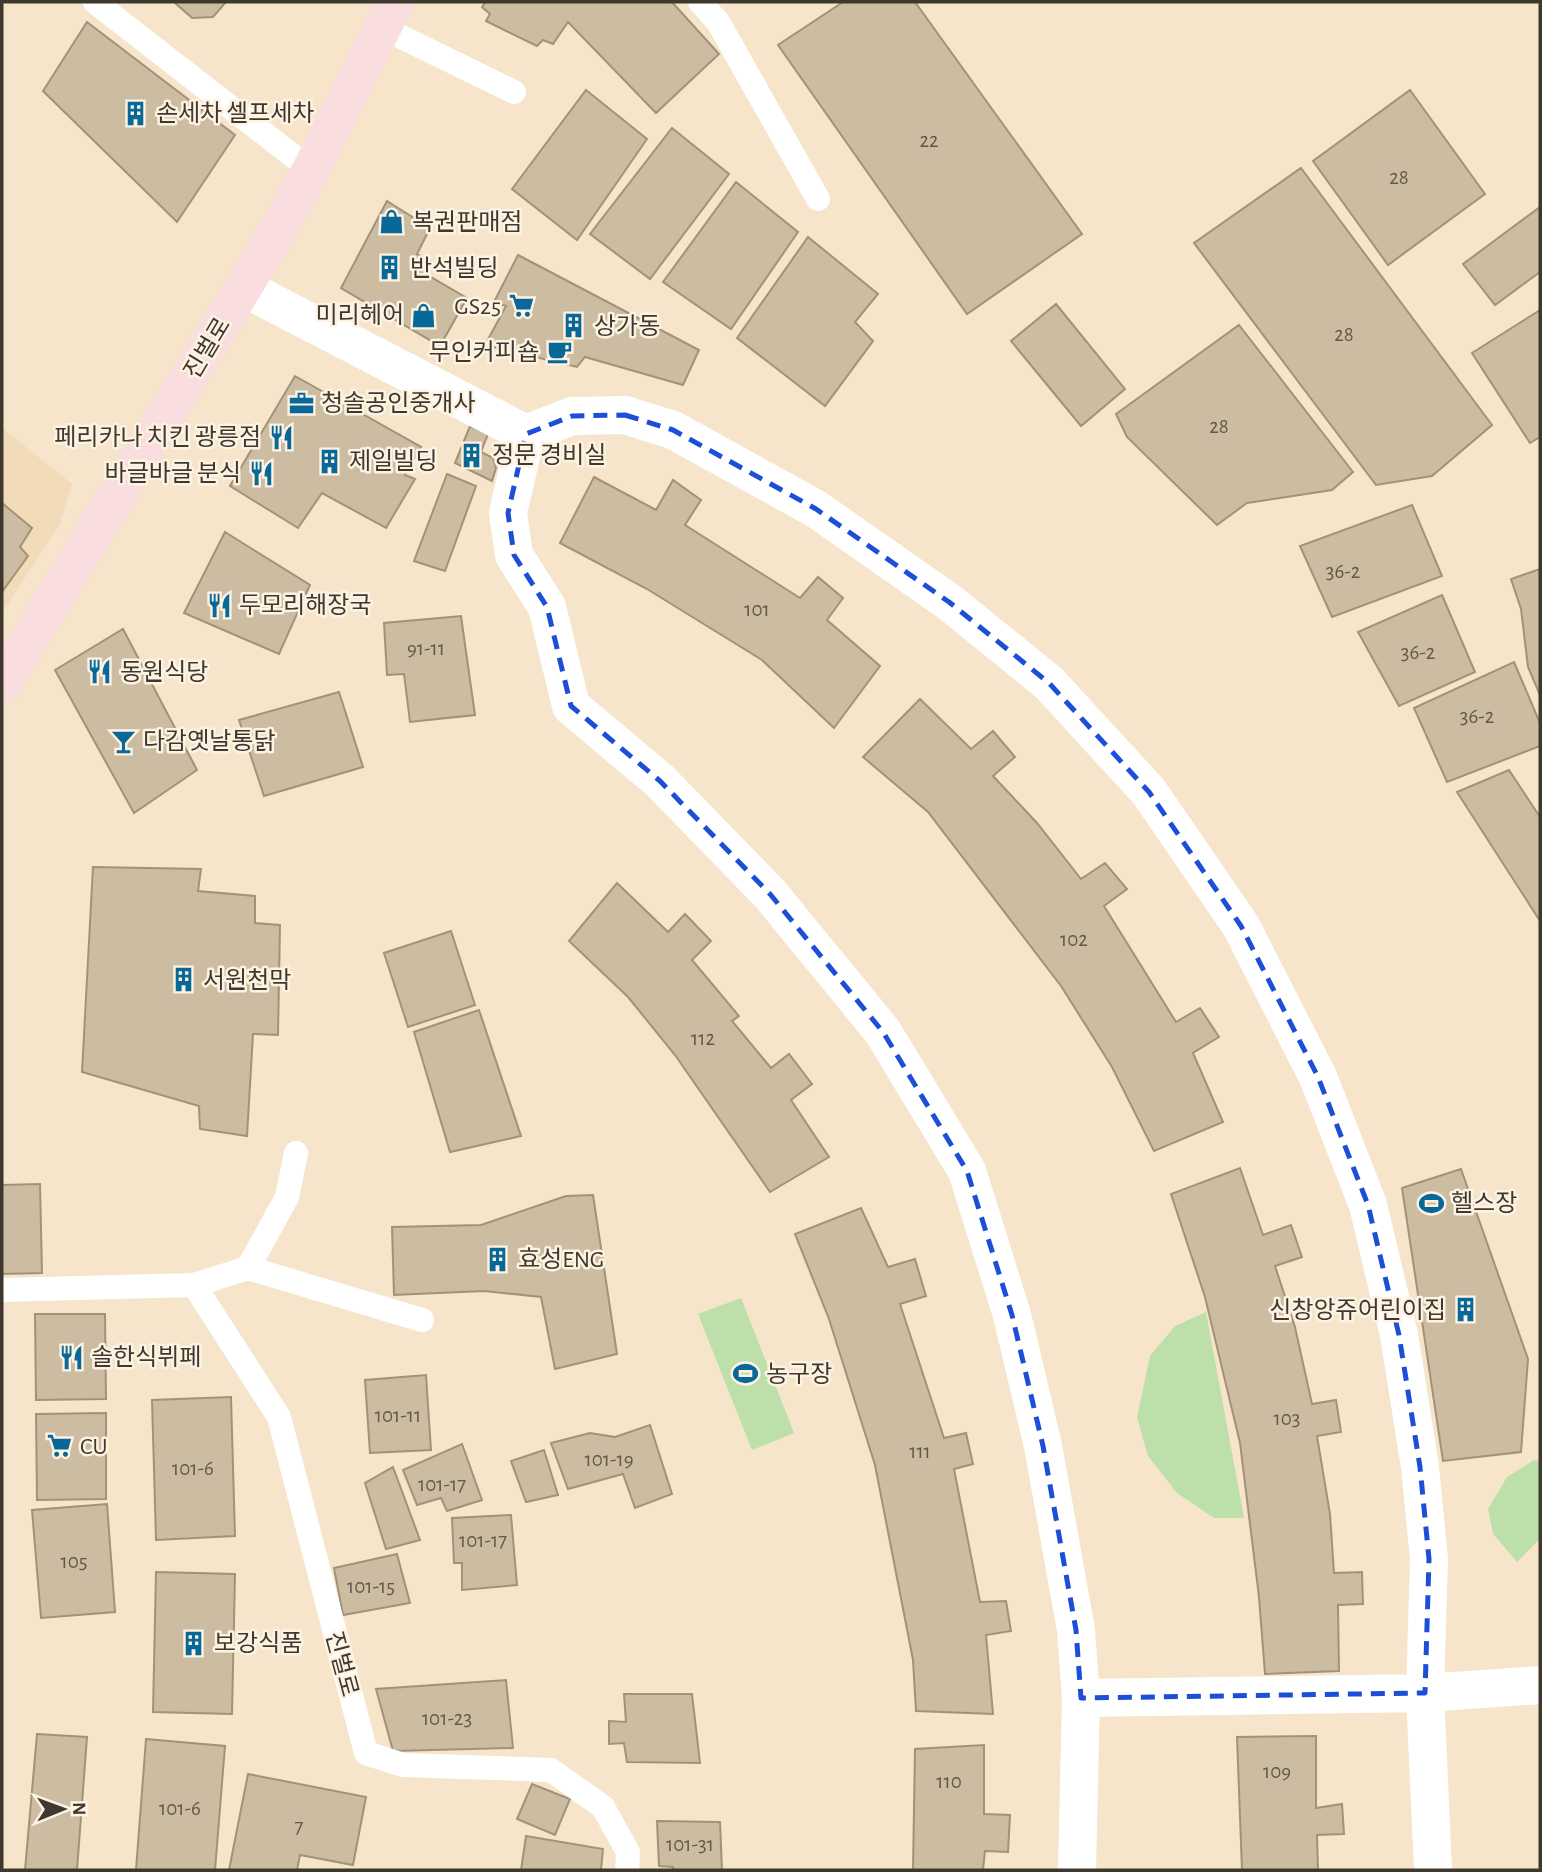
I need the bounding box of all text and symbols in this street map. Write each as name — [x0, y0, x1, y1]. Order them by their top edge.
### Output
building icon: 손세차 셀프세차 — [122, 99, 150, 127]
place label: 손세차 셀프세차 — [156, 101, 315, 126]
house number: 22 — [919, 130, 939, 151]
house number: 28 — [1389, 167, 1409, 188]
shop icon: 복권판매점 — [378, 208, 406, 236]
place label: 복권판매점 — [412, 209, 522, 235]
building icon: 반석빌딩 — [376, 254, 404, 282]
place label: 반석빌딩 — [410, 256, 498, 281]
supermarket icon: GS25 — [507, 292, 535, 320]
place label: GS25 — [454, 295, 501, 319]
shop icon: 미리헤어 — [410, 301, 438, 329]
place label: 미리헤어 — [316, 303, 404, 328]
building icon: 상가동 — [560, 312, 588, 340]
street label: 진벌로 — [180, 313, 235, 383]
place label: 상가동 — [594, 314, 660, 339]
house number: 28 — [1334, 324, 1354, 345]
cafe icon: 무인커피숍 — [545, 338, 573, 366]
place label: 무인커피숍 — [429, 340, 539, 365]
office icon: 청솔공인중개사 — [287, 389, 315, 417]
place label: 청솔공인중개사 — [321, 391, 476, 416]
house number: 28 — [1209, 416, 1229, 437]
restaurant icon: 페리카나 치킨 광릉점 — [267, 423, 295, 451]
place label: 페리카나 치킨 광릉점 — [54, 424, 261, 450]
building icon: 정문 경비실 — [458, 441, 486, 469]
place label: 정문 경비실 — [492, 443, 606, 468]
building icon: 제일빌딩 — [315, 447, 343, 475]
place label: 제일빌딩 — [349, 449, 437, 474]
restaurant icon: 바글바글 분식 — [247, 459, 275, 487]
place label: 바글바글 분식 — [105, 461, 241, 486]
house number: 36-2 — [1326, 561, 1360, 582]
restaurant icon: 두모리해장국 — [205, 591, 233, 619]
place label: 두모리해장국 — [239, 592, 371, 618]
house number: 101 — [744, 599, 770, 620]
house number: 91-11 — [407, 638, 445, 659]
house number: 36-2 — [1401, 642, 1435, 663]
restaurant icon: 동원식당 — [86, 658, 114, 686]
place label: 동원식당 — [120, 660, 208, 685]
house number: 36-2 — [1460, 706, 1494, 727]
bar icon: 다감옛날통닭 — [109, 727, 137, 755]
place label: 다감옛날통닭 — [143, 728, 275, 754]
house number: 102 — [1060, 929, 1088, 950]
building icon: 서원천막 — [169, 966, 197, 994]
place label: 서원천막 — [203, 968, 291, 993]
house number: 112 — [691, 1028, 715, 1049]
sports icon: 헬스장 — [1417, 1189, 1445, 1217]
place label: 헬스장 — [1451, 1190, 1517, 1216]
building icon: 효성ENG — [484, 1245, 512, 1273]
place label: 효성ENG — [518, 1247, 604, 1272]
building icon: 신창앙쥬어린이집 — [1452, 1296, 1480, 1324]
place label: 신창앙쥬어린이집 — [1269, 1297, 1446, 1323]
restaurant icon: 솔한식뷔페 — [57, 1343, 85, 1371]
place label: 솔한식뷔페 — [91, 1345, 201, 1370]
sports icon: 농구장 — [732, 1360, 760, 1388]
place label: 농구장 — [766, 1361, 832, 1387]
house number: 101-11 — [375, 1405, 421, 1426]
house number: 103 — [1274, 1408, 1300, 1429]
supermarket icon: CU — [46, 1432, 74, 1460]
place label: CU — [80, 1435, 108, 1459]
house number: 111 — [909, 1441, 931, 1462]
house number: 101-19 — [584, 1449, 634, 1470]
house number: 101-6 — [172, 1458, 214, 1479]
house number: 101-17 — [418, 1474, 466, 1495]
house number: 101-17 — [459, 1530, 507, 1551]
house number: 105 — [60, 1551, 88, 1572]
house number: 101-15 — [347, 1576, 395, 1597]
building icon: 보강식품 — [180, 1629, 208, 1657]
street label: 진벌로 — [321, 1629, 362, 1699]
place label: 보강식품 — [214, 1631, 302, 1656]
house number: 101-23 — [422, 1708, 472, 1729]
house number: 109 — [1263, 1761, 1291, 1782]
house number: 110 — [936, 1771, 962, 1792]
north arrow — [28, 1774, 98, 1844]
house number: 101-6 — [159, 1798, 201, 1819]
text: N — [69, 1802, 88, 1816]
house number: 7 — [295, 1816, 304, 1837]
house number: 101-31 — [666, 1834, 714, 1855]

